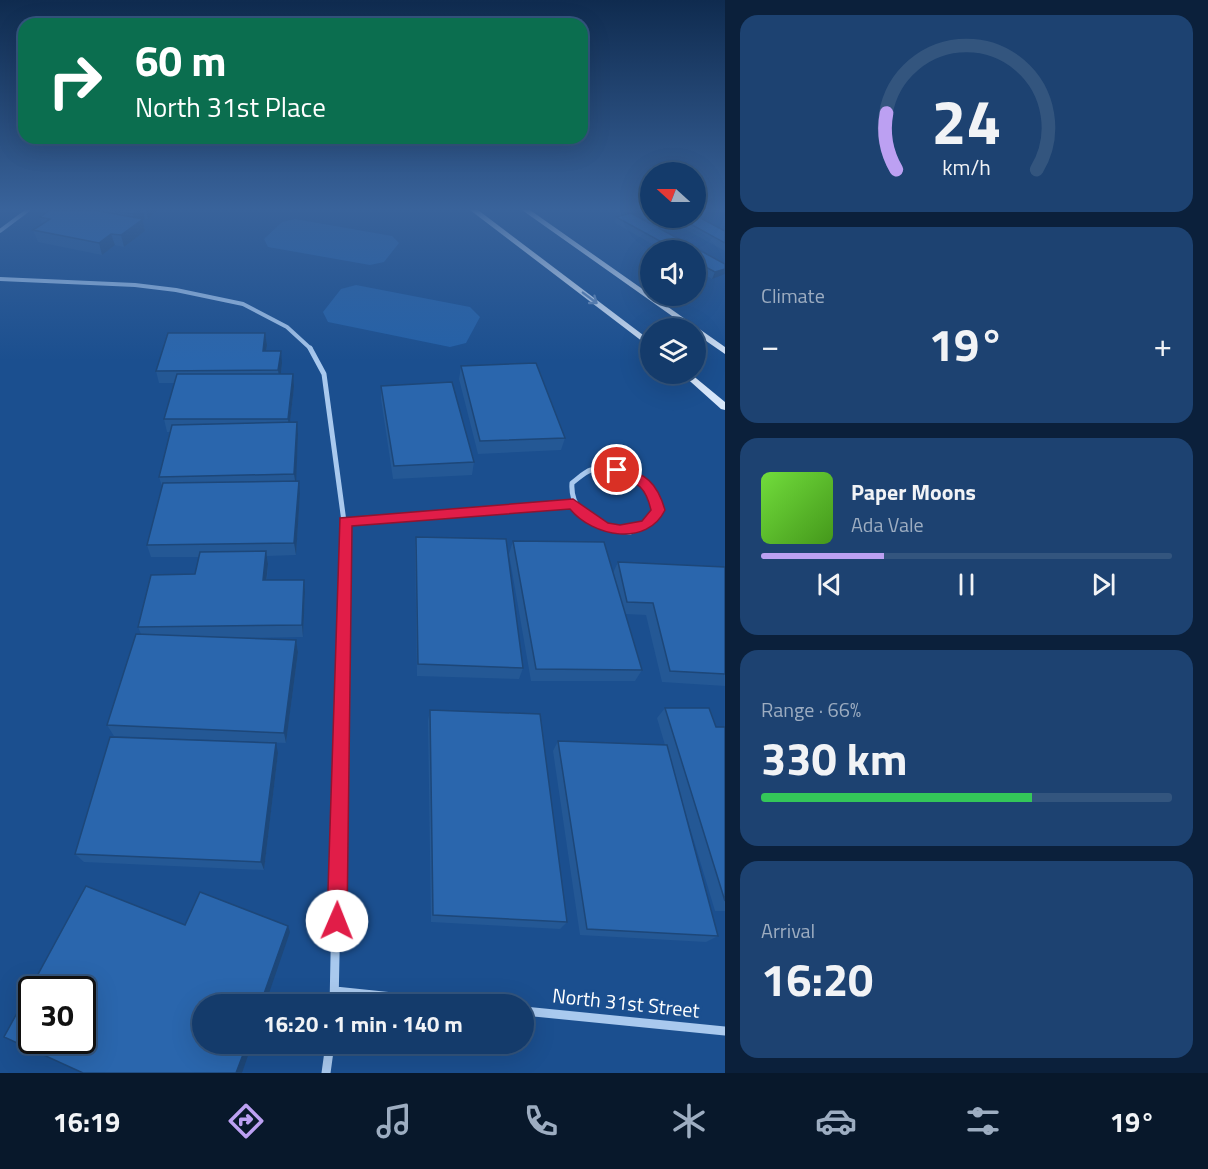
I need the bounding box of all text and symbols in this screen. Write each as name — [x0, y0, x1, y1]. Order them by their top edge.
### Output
text: 60 m — [135, 28, 227, 92]
icon: right — [36, 42, 114, 120]
text: 24 — [932, 73, 1001, 168]
text: North 31st Place — [135, 86, 326, 127]
text: km/h — [942, 152, 991, 184]
north arrow — [640, 162, 706, 228]
map controls — [640, 162, 706, 384]
button: sound — [640, 240, 706, 306]
text: Climate — [761, 280, 825, 311]
one-way arrow — [581, 292, 597, 304]
text: 19° — [929, 310, 1004, 378]
button: layers — [640, 318, 706, 384]
text: − — [761, 320, 779, 370]
text: + — [1154, 320, 1172, 370]
pin — [591, 444, 642, 495]
icon: arrive — [600, 453, 633, 486]
text: Paper Moons — [851, 475, 976, 509]
text: Ada Vale — [851, 509, 924, 540]
icon: previous — [813, 568, 846, 601]
icon: pause — [950, 568, 983, 601]
icon: next — [1087, 568, 1120, 601]
text: Range · 66% — [761, 694, 861, 725]
text: 330 km — [761, 724, 907, 792]
position arrow — [305, 889, 369, 953]
text: Arrival — [761, 915, 815, 946]
text: 16:20 — [761, 945, 873, 1013]
speed limit sign: 30 — [18, 976, 96, 1054]
street label: North 31st Street — [551, 979, 701, 1026]
text: 16:20 · 1 min · 140 m — [263, 1007, 463, 1041]
icon: directions — [225, 1100, 267, 1142]
icon: music — [373, 1100, 415, 1142]
icon: phone — [520, 1100, 562, 1142]
icon: climate — [668, 1100, 710, 1142]
icon: car — [815, 1100, 857, 1142]
icon: filters — [962, 1100, 1004, 1142]
text: 16:19 — [53, 1101, 120, 1142]
text: 19° — [1110, 1101, 1155, 1142]

